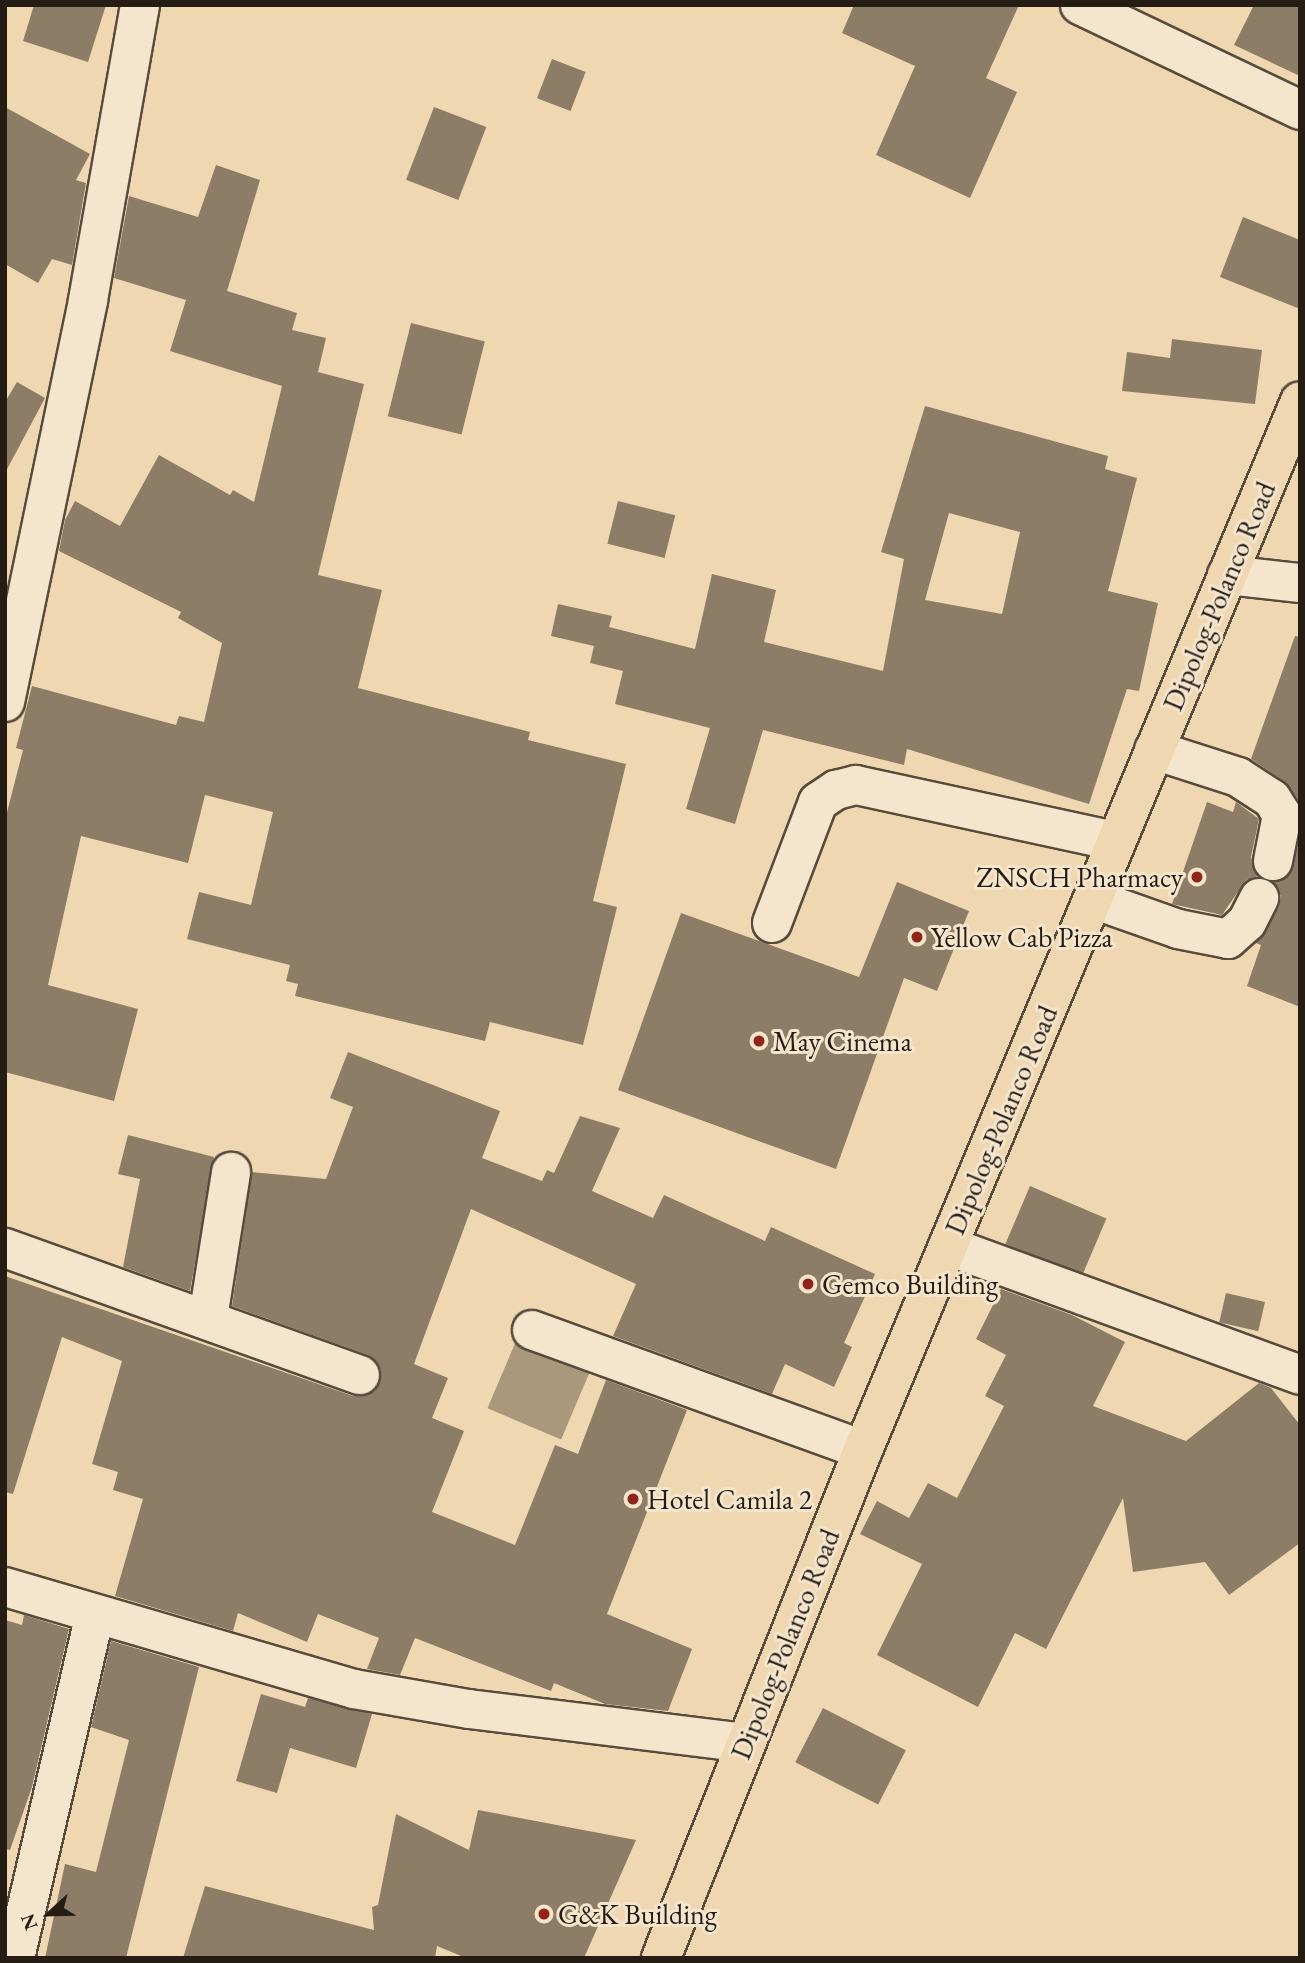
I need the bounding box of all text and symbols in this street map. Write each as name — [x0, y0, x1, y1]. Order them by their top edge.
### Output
street label: Dipolog-Polanco Road — [1156, 476, 1282, 716]
place label: ZNSCH Pharmacy — [976, 860, 1183, 894]
marker: ZNSCH Pharmacy — [1189, 869, 1205, 885]
place label: Yellow Cab Pizza — [931, 920, 1113, 954]
marker: Yellow Cab Pizza — [909, 929, 925, 945]
street label: Dipolog-Polanco Road — [938, 1000, 1064, 1240]
place label: May Cinema — [773, 1024, 912, 1058]
marker: May Cinema — [751, 1033, 767, 1049]
place label: Gemco Building — [822, 1267, 998, 1301]
marker: Gemco Building — [800, 1276, 816, 1292]
place label: Hotel Camila 2 — [647, 1482, 812, 1516]
marker: Hotel Camila 2 — [625, 1491, 641, 1507]
street label: Dipolog-Polanco Road — [723, 1524, 847, 1764]
north arrow — [14, 1879, 84, 1949]
place label: G&K Building — [558, 1897, 717, 1931]
marker: G&K Building — [536, 1906, 552, 1922]
text: N — [15, 1910, 44, 1934]

